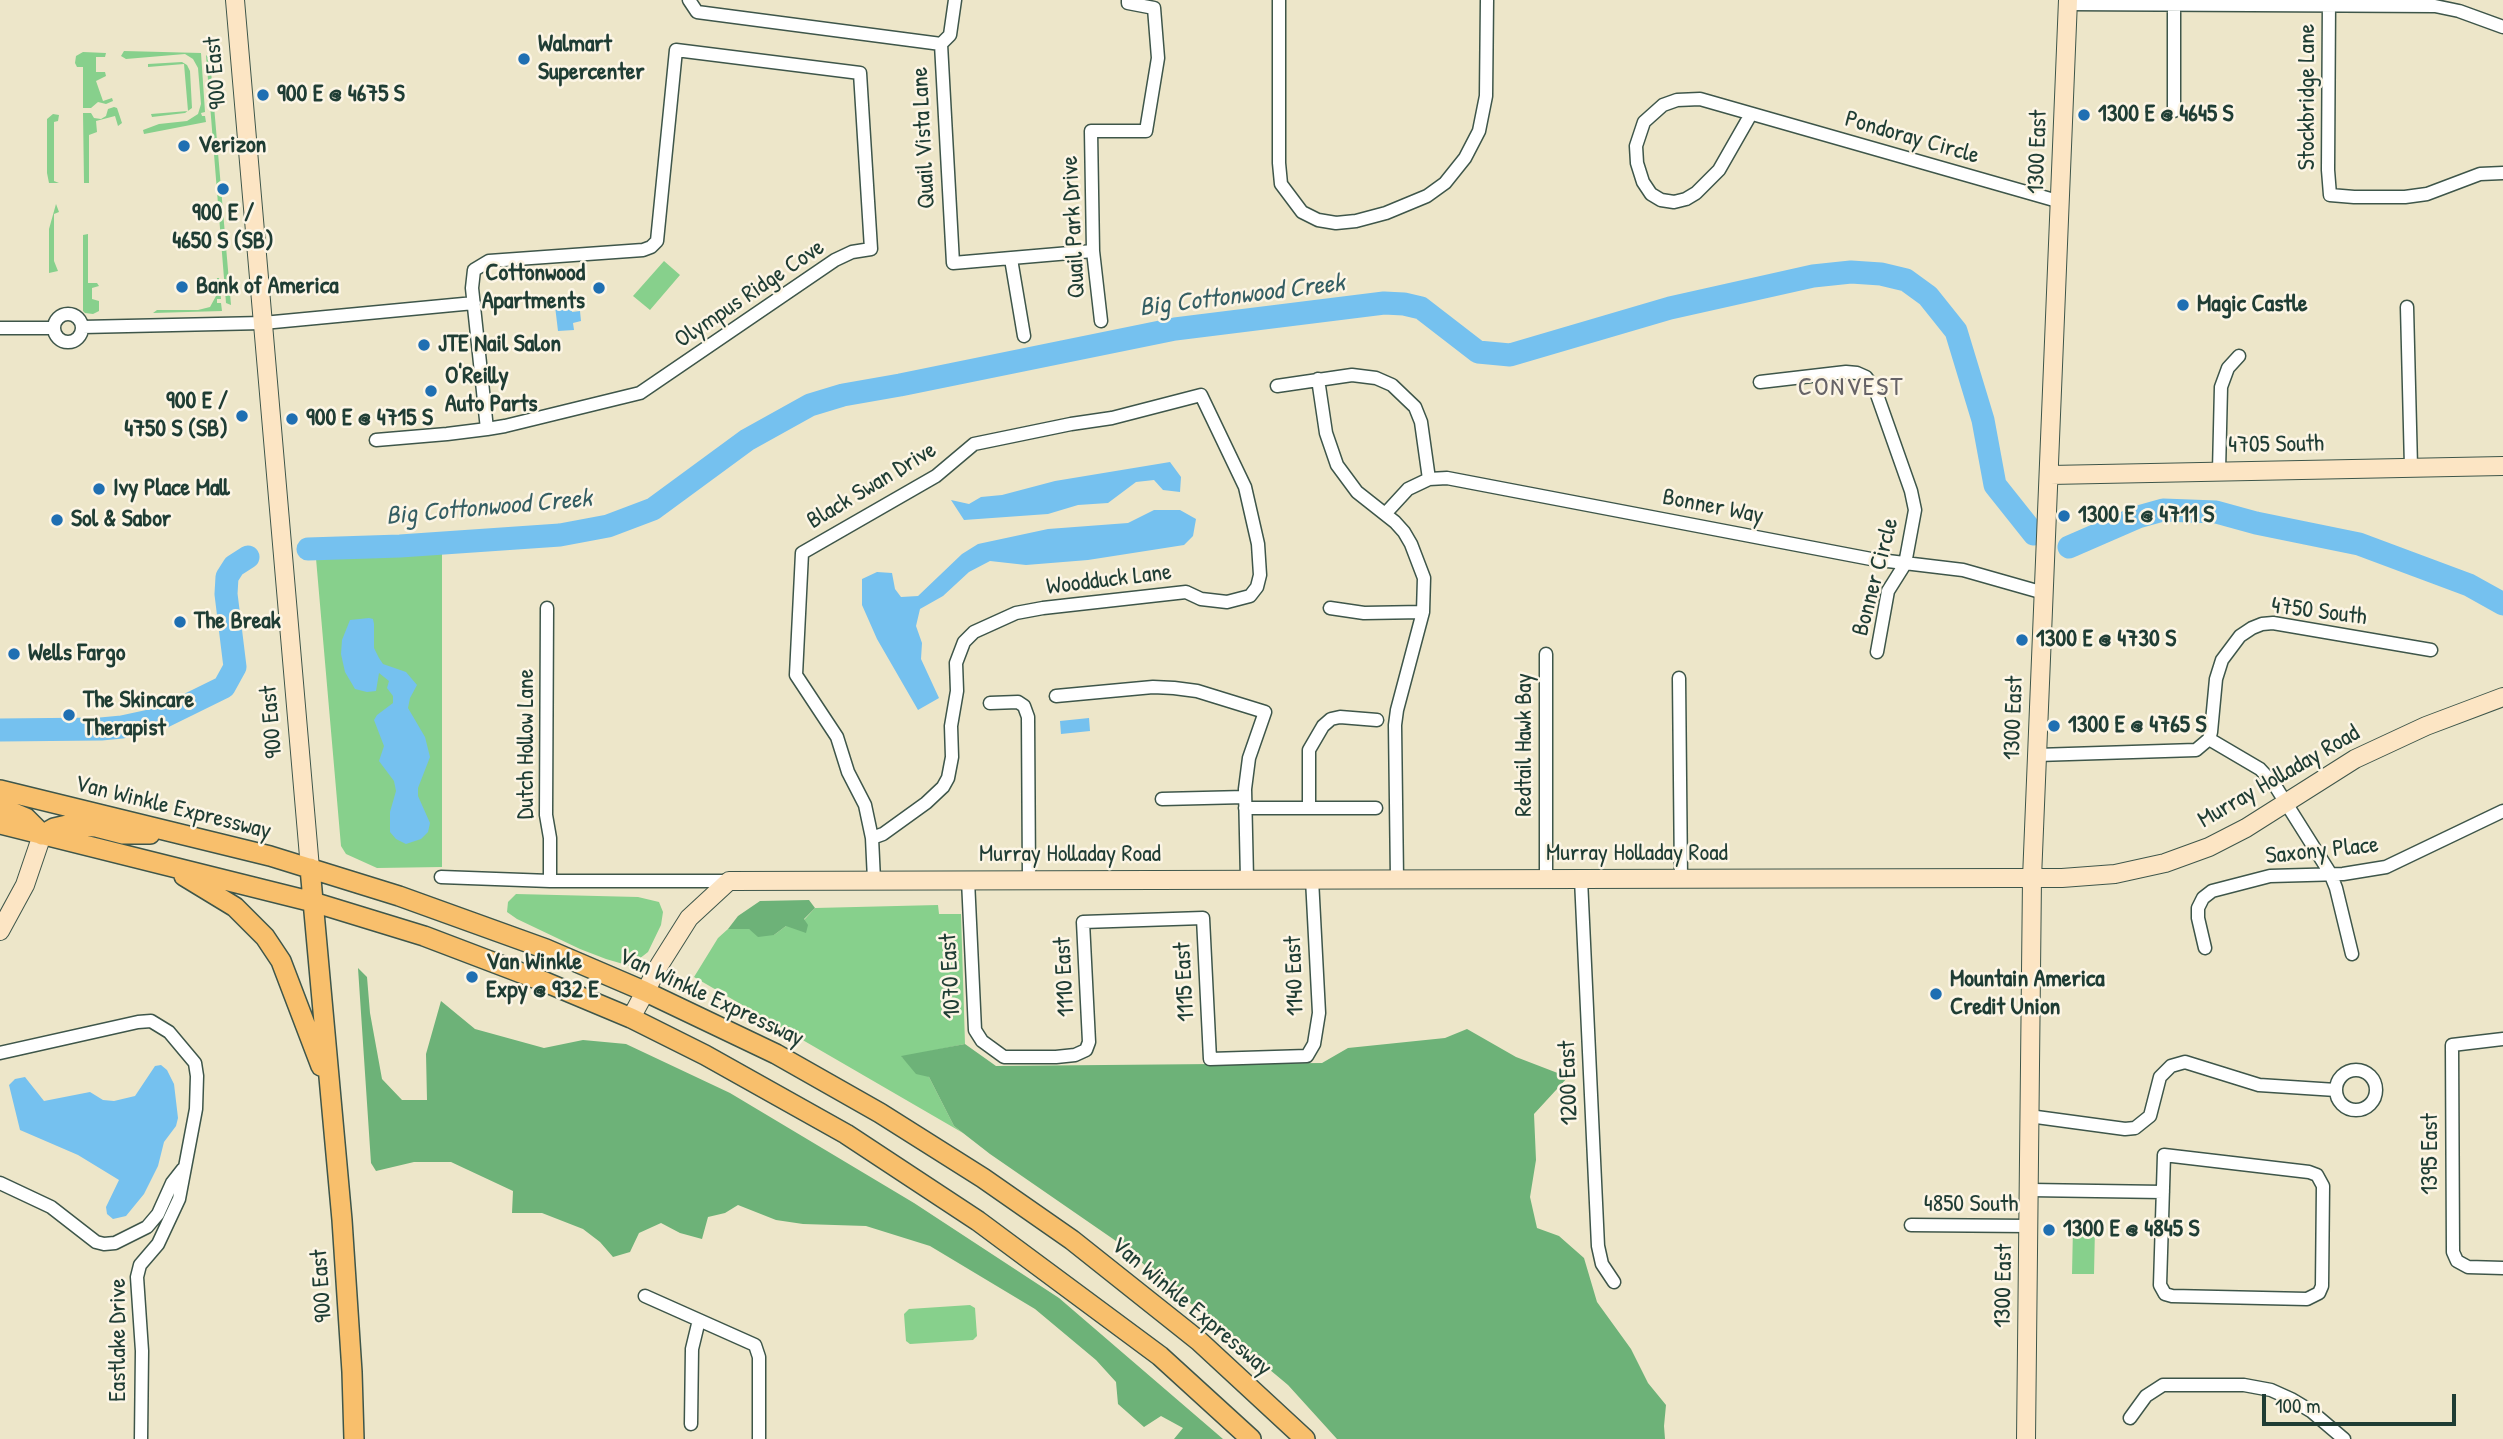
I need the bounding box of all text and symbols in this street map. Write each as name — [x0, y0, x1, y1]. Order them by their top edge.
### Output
street label: Stockbridge Lane — [2294, 24, 2322, 170]
place label: Walmart Supercenter — [538, 31, 644, 87]
street label: 900 East — [198, 35, 234, 111]
marker: Walmart Supercenter — [516, 51, 532, 67]
street label: Quail Vista Lane — [906, 66, 942, 210]
place label: 900 E @ 4675 S — [277, 81, 405, 109]
marker: 900 E @ 4675 S — [255, 87, 271, 103]
place label: 1300 E @ 4645 S — [2098, 101, 2234, 129]
street label: Pondoray Circle — [1841, 105, 1983, 171]
marker: 1300 E @ 4645 S — [2076, 107, 2092, 123]
street label: 1300 East — [2022, 110, 2054, 194]
place label: Verizon — [198, 132, 266, 160]
marker: Verizon — [176, 138, 192, 154]
street label: Quail Park Drive — [1056, 155, 1092, 299]
marker: 900 E / 4650 S (SB) — [215, 181, 231, 197]
place label: 900 E / 4650 S (SB) — [172, 200, 274, 256]
street label: Olympus Ridge Cove — [670, 233, 830, 355]
place label: Cottonwood Apartments — [482, 260, 585, 316]
water label: Big Cottonwood Creek — [1138, 268, 1346, 324]
place label: Bank of America — [196, 273, 339, 301]
marker: Bank of America — [174, 279, 190, 295]
marker: Cottonwood Apartments — [591, 280, 607, 296]
place label: Magic Castle — [2197, 291, 2308, 319]
marker: Magic Castle — [2175, 297, 2191, 313]
place label: JTE Nail Salon — [438, 331, 561, 359]
marker: JTE Nail Salon — [416, 337, 432, 353]
place label: O'Reilly Auto Parts — [445, 363, 537, 419]
district label: CONVEST — [1799, 372, 1903, 404]
marker: O'Reilly Auto Parts — [423, 383, 439, 399]
place label: 900 E / 4750 S (SB) — [124, 388, 228, 444]
place label: 900 E @ 4715 S — [306, 405, 433, 433]
marker: 900 E / 4750 S (SB) — [234, 408, 250, 424]
marker: 900 E @ 4715 S — [284, 411, 300, 427]
street label: 4705 South — [2228, 430, 2324, 460]
street label: Black Swan Drive — [802, 436, 942, 536]
place label: Ivy Place Mall — [113, 475, 230, 503]
marker: Ivy Place Mall — [91, 481, 107, 497]
water label: Big Cottonwood Creek — [385, 483, 593, 533]
street label: Bonner Way — [1660, 483, 1766, 531]
place label: 1300 E @ 4711 S — [2078, 502, 2214, 530]
place label: Sol & Sabor — [71, 506, 171, 534]
marker: 1300 E @ 4711 S — [2056, 508, 2072, 524]
marker: Sol & Sabor — [49, 512, 65, 528]
street label: Bonner Circle — [1846, 515, 1906, 639]
street label: Woodduck Lane — [1045, 558, 1173, 602]
street label: 4750 South — [2270, 592, 2368, 632]
place label: The Break — [194, 608, 281, 636]
marker: The Break — [172, 614, 188, 630]
place label: 1300 E @ 4730 S — [2036, 626, 2176, 654]
marker: 1300 E @ 4730 S — [2014, 632, 2030, 648]
place label: Wells Fargo — [28, 640, 125, 668]
marker: Wells Fargo — [6, 646, 22, 662]
street label: Dutch Hollow Lane — [513, 669, 541, 819]
street label: Redtail Hawk Bay — [1511, 673, 1539, 817]
street label: 1300 East — [1998, 676, 2030, 760]
street label: 900 East — [254, 684, 290, 760]
place label: The Skincare Therapist — [83, 687, 194, 743]
marker: The Skincare Therapist — [61, 707, 77, 723]
place label: 1300 E @ 4765 S — [2068, 712, 2206, 740]
marker: 1300 E @ 4765 S — [2046, 718, 2062, 734]
street label: Murray Holladay Road — [2193, 719, 2365, 835]
street label: Van Winkle Expressway — [72, 770, 274, 846]
street label: Saxony Place — [2264, 831, 2380, 871]
street label: Murray Holladay Road — [1546, 840, 1728, 868]
street label: Murray Holladay Road — [979, 841, 1161, 869]
street label: 1070 East — [934, 933, 968, 1019]
street label: 1140 East — [1279, 935, 1311, 1017]
street label: 1110 East — [1049, 936, 1081, 1018]
street label: Van Winkle Expressway — [614, 942, 808, 1054]
street label: 1115 East — [1169, 942, 1201, 1022]
place label: Van Winkle Expy @ 932 E — [486, 949, 599, 1005]
place label: Mountain America Credit Union — [1950, 966, 2105, 1022]
marker: Van Winkle Expy @ 932 E — [464, 969, 480, 985]
marker: Mountain America Credit Union — [1928, 986, 1944, 1002]
street label: 1200 East — [1553, 1040, 1585, 1126]
street label: 1395 East — [2417, 1113, 2445, 1195]
street label: 4850 South — [1924, 1191, 2018, 1219]
place label: 1300 E @ 4845 S — [2063, 1216, 2199, 1244]
marker: 1300 E @ 4845 S — [2041, 1222, 2057, 1238]
street label: Van Winkle Expressway — [1105, 1231, 1277, 1383]
street label: 1300 East — [1989, 1244, 2019, 1328]
street label: 900 East — [305, 1248, 339, 1324]
street label: Eastlake Drive — [105, 1278, 133, 1402]
scale bar — [2265, 1380, 2459, 1424]
text: 100 m — [2275, 1391, 2321, 1420]

